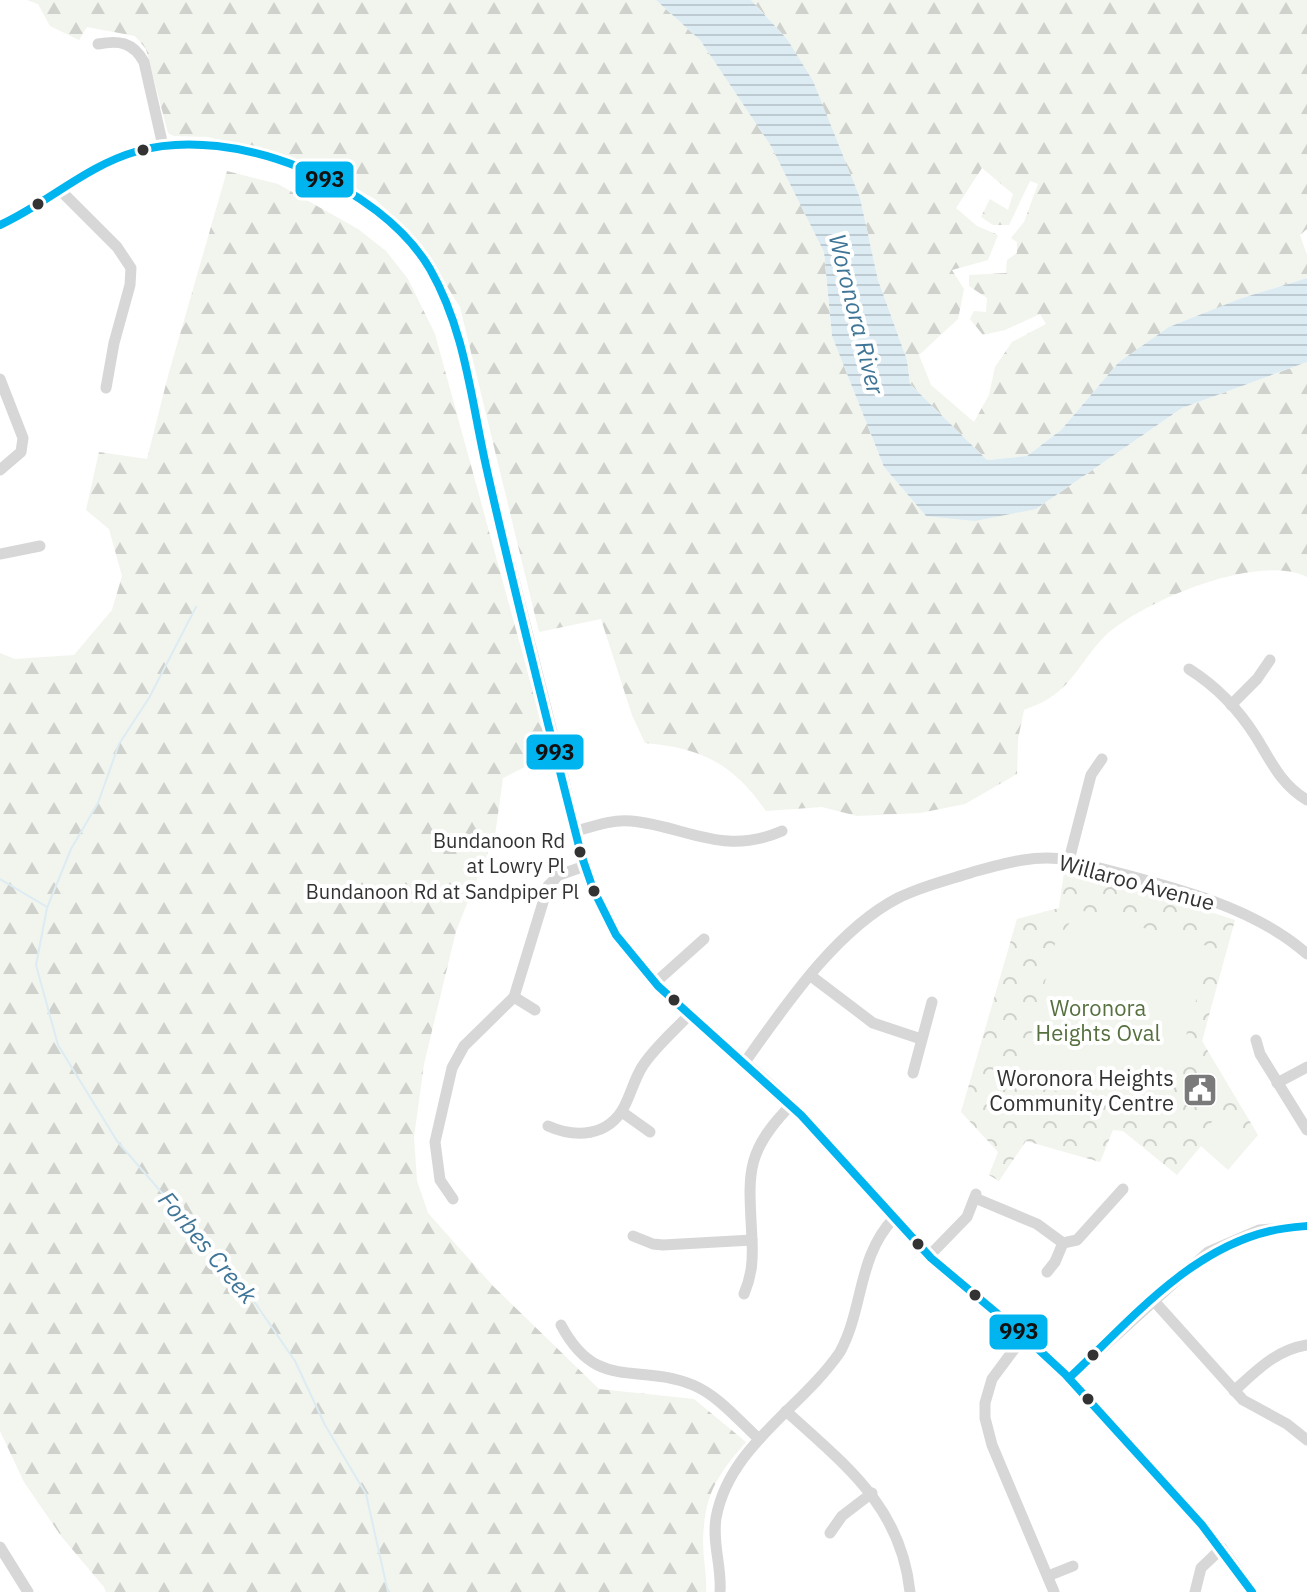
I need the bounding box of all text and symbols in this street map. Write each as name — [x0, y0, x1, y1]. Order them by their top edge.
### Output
unlabelled marker — [135, 142, 151, 158]
line badge: 993 — [294, 160, 355, 199]
text: 993 — [305, 164, 345, 193]
unlabelled marker — [30, 196, 46, 212]
water label: Woronora River — [822, 231, 893, 399]
line badge: 993 — [525, 733, 585, 771]
text: 993 — [535, 737, 575, 766]
place label: Bundanoon Rd at Lowry Pl — [433, 827, 565, 879]
marker: Bundanoon Rd at Lowry Pl — [572, 844, 588, 860]
street label: Willaroo Avenue — [1056, 847, 1218, 917]
place label: Bundanoon Rd at Sandpiper Pl — [306, 878, 579, 905]
marker: Bundanoon Rd at Sandpiper Pl — [586, 883, 602, 899]
unlabelled marker — [666, 992, 682, 1008]
park label: Woronora Heights Oval — [1036, 993, 1160, 1047]
place label: Woronora Heights Community Centre — [989, 1063, 1174, 1117]
public building icon: Woronora Heights Community Centre — [1181, 1071, 1219, 1109]
water label: Forbes Creek — [152, 1184, 265, 1310]
unlabelled marker — [910, 1236, 926, 1252]
unlabelled marker — [967, 1287, 983, 1303]
line badge: 993 — [988, 1313, 1049, 1351]
text: 993 — [999, 1316, 1039, 1345]
unlabelled marker — [1085, 1347, 1101, 1363]
unlabelled marker — [1080, 1391, 1096, 1407]

